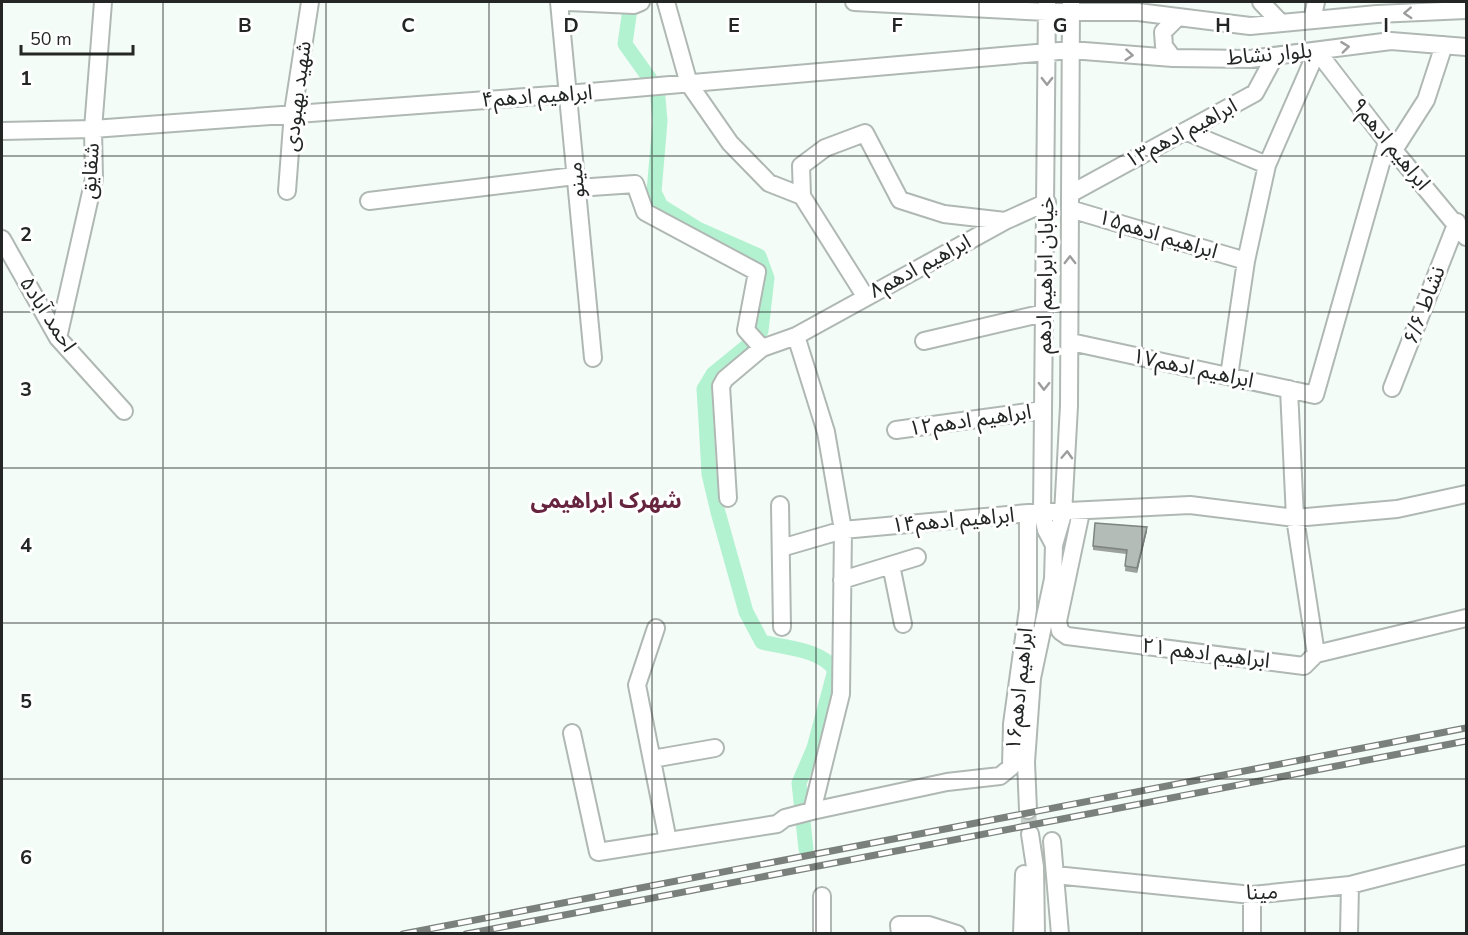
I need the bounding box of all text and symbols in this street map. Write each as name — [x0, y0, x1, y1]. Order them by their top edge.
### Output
one-way arrow — [1404, 6, 1413, 19]
text: B — [238, 12, 252, 39]
text: C — [401, 12, 415, 39]
text: D — [563, 12, 579, 39]
text: E — [728, 12, 740, 39]
text: F — [891, 12, 903, 39]
text: G — [1053, 12, 1067, 39]
text: H — [1215, 12, 1231, 39]
text: I — [1383, 12, 1389, 39]
scale bar — [21, 18, 134, 56]
text: 50 m — [30, 27, 72, 51]
street label: بلوار نشاط — [1225, 36, 1313, 72]
street label: شهید بهبودی — [276, 39, 318, 153]
one-way arrow — [1340, 42, 1349, 54]
one-way arrow — [1125, 48, 1134, 61]
text: 1 — [20, 65, 32, 92]
one-way arrow — [1041, 76, 1053, 85]
street label: ابراهیم ادهم۴ — [480, 78, 594, 115]
street label: ابراهیم ادهم۱۳ — [1120, 92, 1243, 175]
street label: ابراهیم ادهم۹ — [1344, 92, 1437, 197]
street label: شقایق — [74, 142, 106, 200]
street label: مینو — [560, 161, 592, 199]
street label: خیابان ابراهیم ادهم — [1030, 196, 1061, 354]
street label: ابراهیم ادهم۱۵ — [1095, 203, 1221, 266]
text: 2 — [20, 221, 32, 248]
street label: ابراهیم ادهم۸ — [864, 227, 976, 305]
one-way arrow — [1064, 256, 1076, 265]
street label: نشاط ۶/۶ — [1396, 262, 1452, 348]
street label: احمد آباد۵ — [13, 271, 83, 357]
street label: ابراهیم ادهم۱۷ — [1130, 341, 1256, 396]
text: 3 — [20, 376, 32, 403]
one-way arrow — [1037, 382, 1050, 391]
street label: ابراهیم ادهم۱۲ — [907, 398, 1033, 443]
one-way arrow — [1060, 451, 1073, 460]
district label: شهرک ابراهیمی — [530, 486, 682, 516]
street label: ابراهیم ادهم۱۴ — [890, 501, 1016, 540]
text: 4 — [20, 532, 32, 559]
street label: ابراهیم ادهم۱۶ — [999, 626, 1040, 752]
street label: ابراهیم ادهم ۲۱ — [1140, 631, 1272, 676]
text: 5 — [20, 688, 32, 715]
text: 6 — [20, 844, 32, 871]
street label: مینا — [1245, 877, 1279, 907]

